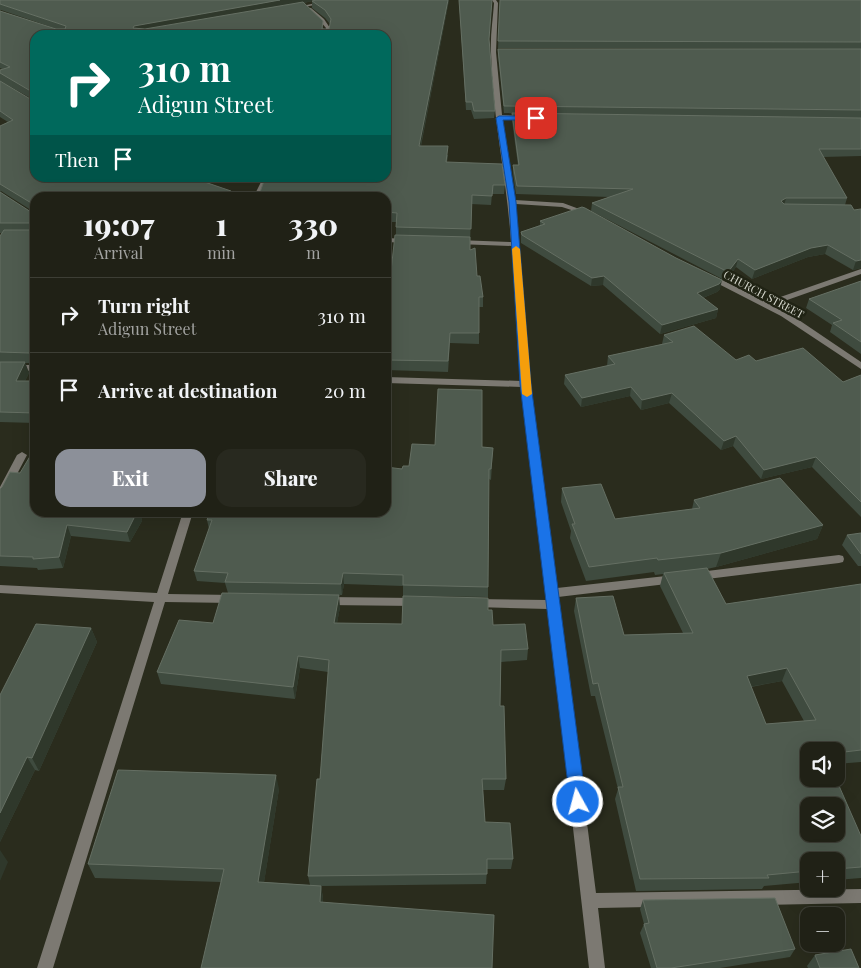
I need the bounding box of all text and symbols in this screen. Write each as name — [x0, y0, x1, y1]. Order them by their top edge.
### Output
text: 310 m — [138, 44, 231, 91]
icon: right — [55, 50, 120, 115]
text: Adigun Street — [138, 89, 273, 119]
pin — [515, 97, 557, 139]
icon: arrive — [522, 104, 550, 132]
icon: arrive — [109, 145, 137, 173]
text: Then — [55, 146, 99, 172]
text: 19:07 — [83, 204, 154, 244]
text: 1 — [216, 204, 227, 244]
text: 330 — [288, 204, 338, 244]
text: Arrival — [94, 242, 143, 263]
text: min — [207, 242, 236, 263]
text: m — [306, 242, 320, 263]
street label: CHURCH STREET — [721, 266, 807, 322]
text: Turn right — [98, 292, 190, 318]
icon: right — [55, 301, 83, 329]
text: 310 m — [317, 302, 366, 328]
text: Adigun Street — [98, 318, 196, 339]
icon: arrive — [55, 376, 83, 404]
text: Arrive at destination — [98, 377, 278, 403]
text: 20 m — [324, 377, 366, 403]
button: Exit — [55, 449, 206, 507]
button: Share — [216, 449, 366, 507]
map controls — [800, 742, 845, 952]
button: sound — [800, 742, 845, 787]
position arrow — [551, 775, 603, 827]
button: layers — [800, 797, 845, 842]
button: + — [800, 852, 845, 897]
button: − — [800, 907, 845, 952]

